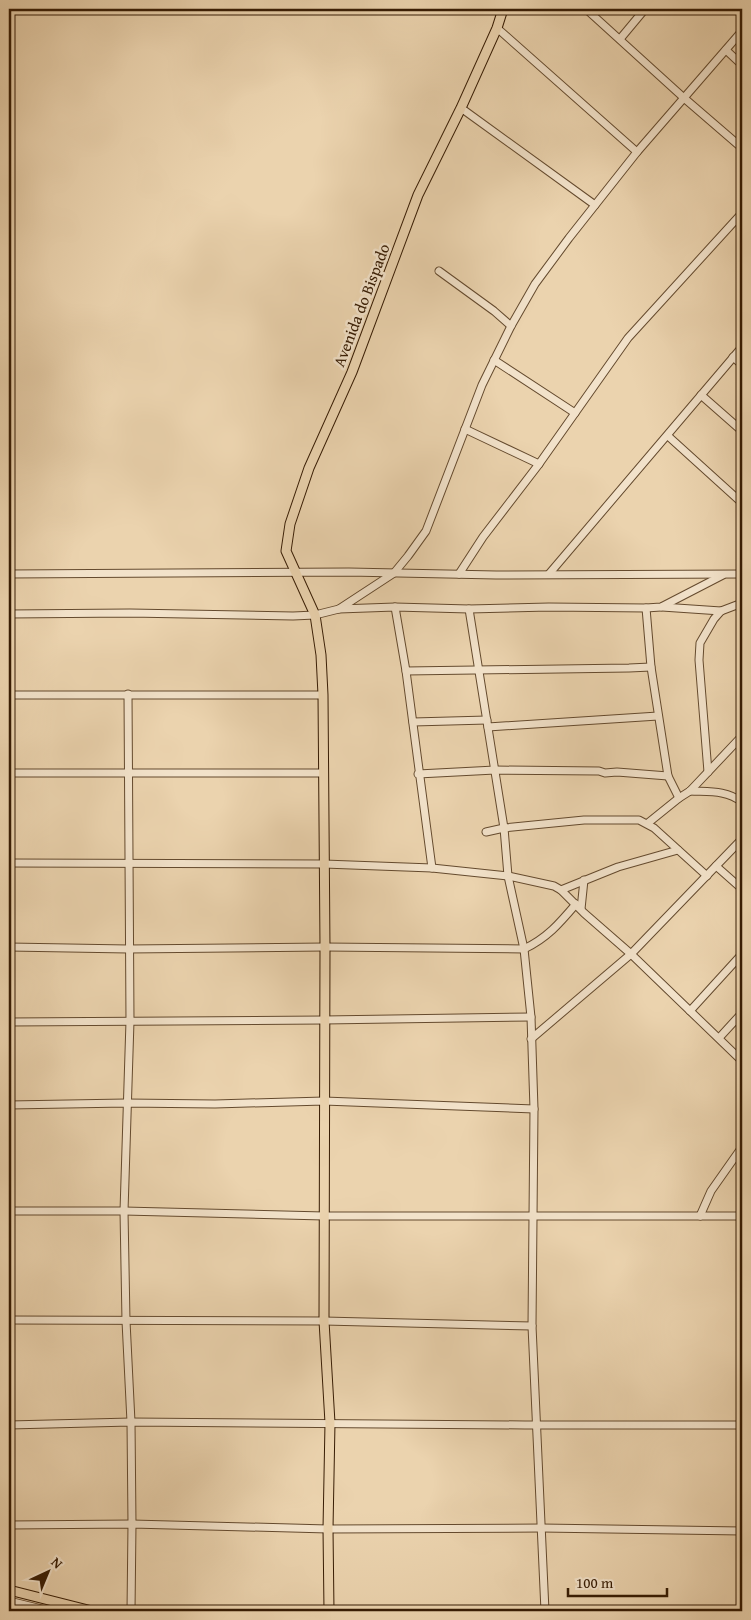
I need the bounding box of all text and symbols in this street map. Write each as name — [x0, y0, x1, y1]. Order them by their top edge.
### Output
street label: Avenida do Bispado — [326, 240, 396, 370]
north arrow — [22, 1548, 72, 1598]
text: N — [47, 1552, 68, 1574]
scale bar — [568, 1565, 667, 1597]
text: 100 m — [576, 1572, 614, 1593]

